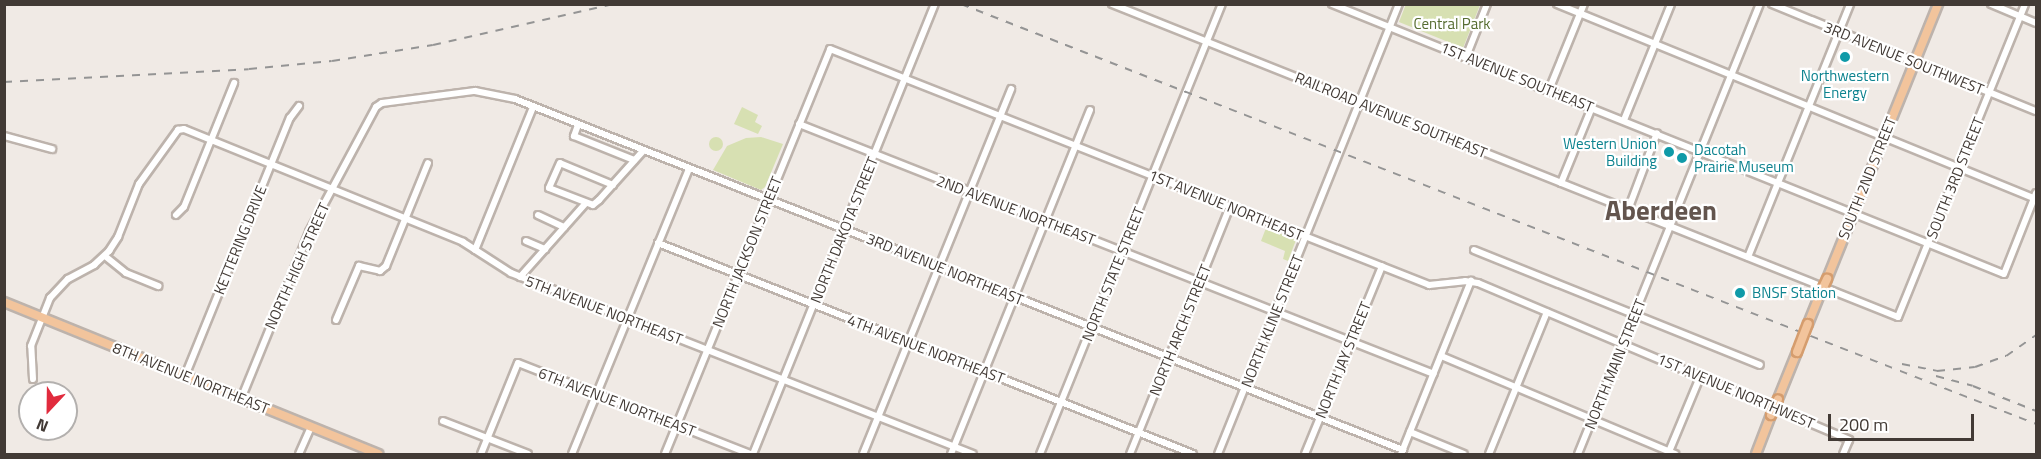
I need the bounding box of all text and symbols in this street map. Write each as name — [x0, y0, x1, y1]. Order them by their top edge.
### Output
park label: Central Park — [1413, 15, 1491, 33]
street label: 3RD AVENUE SOUTHWEST — [1821, 18, 1987, 98]
street label: 1ST AVENUE SOUTHEAST — [1438, 38, 1596, 116]
marker: Northwestern Energy — [1838, 50, 1852, 64]
place label: Northwestern Energy — [1801, 66, 1889, 101]
street label: RAILROAD AVENUE SOUTHEAST — [1292, 68, 1490, 162]
street label: SOUTH 2ND STREET — [1834, 114, 1900, 242]
street label: SOUTH 3RD STREET — [1922, 115, 1988, 241]
place label: Western Union Building — [1563, 134, 1657, 169]
place label: Dacotah Prairie Museum — [1694, 140, 1794, 175]
marker: Western Union Building — [1662, 145, 1676, 159]
marker: Dacotah Prairie Museum — [1675, 151, 1689, 165]
street label: NORTH DAKOTA STREET — [806, 154, 882, 306]
street label: 1ST AVENUE NORTHEAST — [1146, 166, 1306, 244]
street label: 2ND AVENUE NORTHEAST — [934, 171, 1098, 249]
street label: NORTH JACKSON STREET — [708, 174, 786, 330]
street label: KETTERING DRIVE — [210, 183, 270, 297]
district label: Aberdeen — [1605, 194, 1717, 226]
street label: NORTH HIGH STREET — [261, 200, 333, 332]
street label: NORTH STATE STREET — [1078, 204, 1148, 344]
street label: 3RD AVENUE NORTHEAST — [864, 229, 1026, 309]
street label: NORTH KLINE STREET — [1237, 252, 1307, 390]
street label: NORTH ARCH STREET — [1145, 262, 1215, 398]
street label: 5TH AVENUE NORTHEAST — [523, 272, 685, 348]
place label: BNSF Station — [1752, 284, 1836, 302]
marker: BNSF Station — [1733, 286, 1747, 300]
street label: NORTH MAIN STREET — [1581, 296, 1649, 432]
street label: NORTH JAY STREET — [1311, 299, 1375, 421]
street label: 4TH AVENUE NORTHEAST — [845, 311, 1007, 387]
street label: 8TH AVENUE NORTHEAST — [110, 338, 272, 418]
street label: 1ST AVENUE NORTHWEST — [1655, 350, 1817, 432]
street label: 6TH AVENUE NORTHEAST — [536, 364, 698, 440]
north arrow — [18, 381, 78, 441]
scale bar — [1831, 402, 1976, 440]
text: 200 m — [1839, 411, 1888, 438]
text: N — [32, 413, 52, 439]

